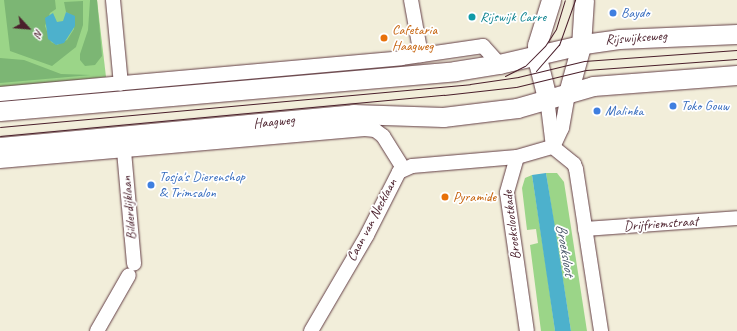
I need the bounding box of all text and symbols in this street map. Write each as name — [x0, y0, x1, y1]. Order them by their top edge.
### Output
place label: Baydo — [621, 5, 649, 21]
north arrow — [8, 8, 48, 48]
marker: Baydo — [608, 8, 618, 18]
place label: Rijswijk Carre — [480, 9, 546, 25]
marker: Rijswijk Carre — [467, 12, 477, 22]
place label: Cafetaria Haagweg — [392, 22, 437, 54]
text: N — [31, 27, 47, 39]
street label: Rijswijkseweg — [605, 27, 667, 49]
marker: Cafetaria Haagweg — [379, 33, 389, 43]
place label: Toko Gouw — [681, 98, 729, 114]
marker: Toko Gouw — [668, 101, 678, 111]
place label: Malinka — [605, 103, 643, 119]
marker: Malinka — [592, 106, 602, 116]
street label: Haagweg — [253, 111, 295, 133]
place label: Tosja's Dierenshop & Trimsalon — [159, 169, 245, 202]
street label: Bilderdijklaan — [118, 175, 140, 241]
street label: Caan van Necklaan — [343, 176, 401, 264]
marker: Tosja's Dierenshop & Trimsalon — [146, 180, 156, 190]
place label: Pyramide — [453, 189, 496, 205]
street label: Broekslootkade — [499, 190, 525, 260]
marker: Pyramide — [440, 192, 450, 202]
street label: Drijfriemstraat — [623, 213, 699, 235]
water label: Broeksloot — [552, 223, 578, 277]

